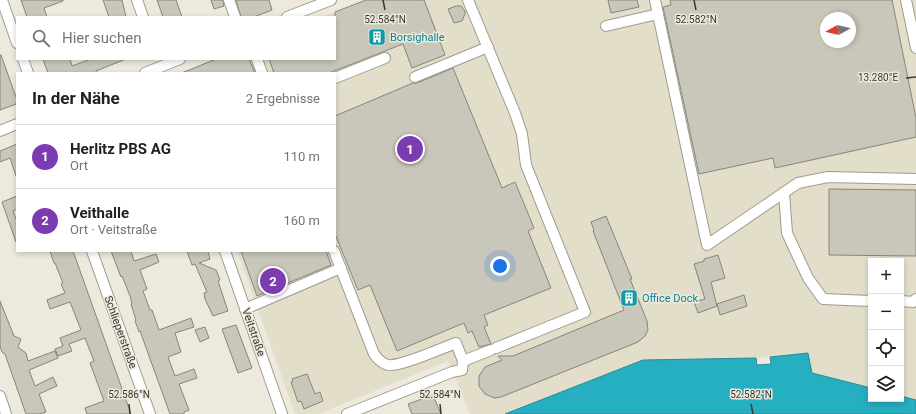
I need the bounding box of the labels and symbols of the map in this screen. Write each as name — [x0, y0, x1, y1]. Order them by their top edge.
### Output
north arrow — [820, 12, 856, 48]
text: 52.584°N — [364, 14, 406, 25]
text: 52.582°N — [675, 14, 717, 25]
building icon: Borsighalle — [367, 27, 387, 47]
place label: Borsighalle — [390, 31, 445, 44]
text: 13.280°E — [858, 72, 898, 83]
pin: 1 — [397, 134, 423, 164]
your location — [490, 256, 510, 276]
pin: 2 — [260, 266, 286, 296]
building icon: Office Dock — [619, 288, 639, 308]
place label: Office Dock — [642, 292, 699, 305]
street label: Schlieperstraße — [101, 294, 140, 370]
street label: Veitstraße — [239, 306, 268, 358]
text: 52.586°N — [108, 389, 150, 400]
text: 52.584°N — [419, 389, 461, 400]
text: 52.582°N — [730, 389, 772, 400]

